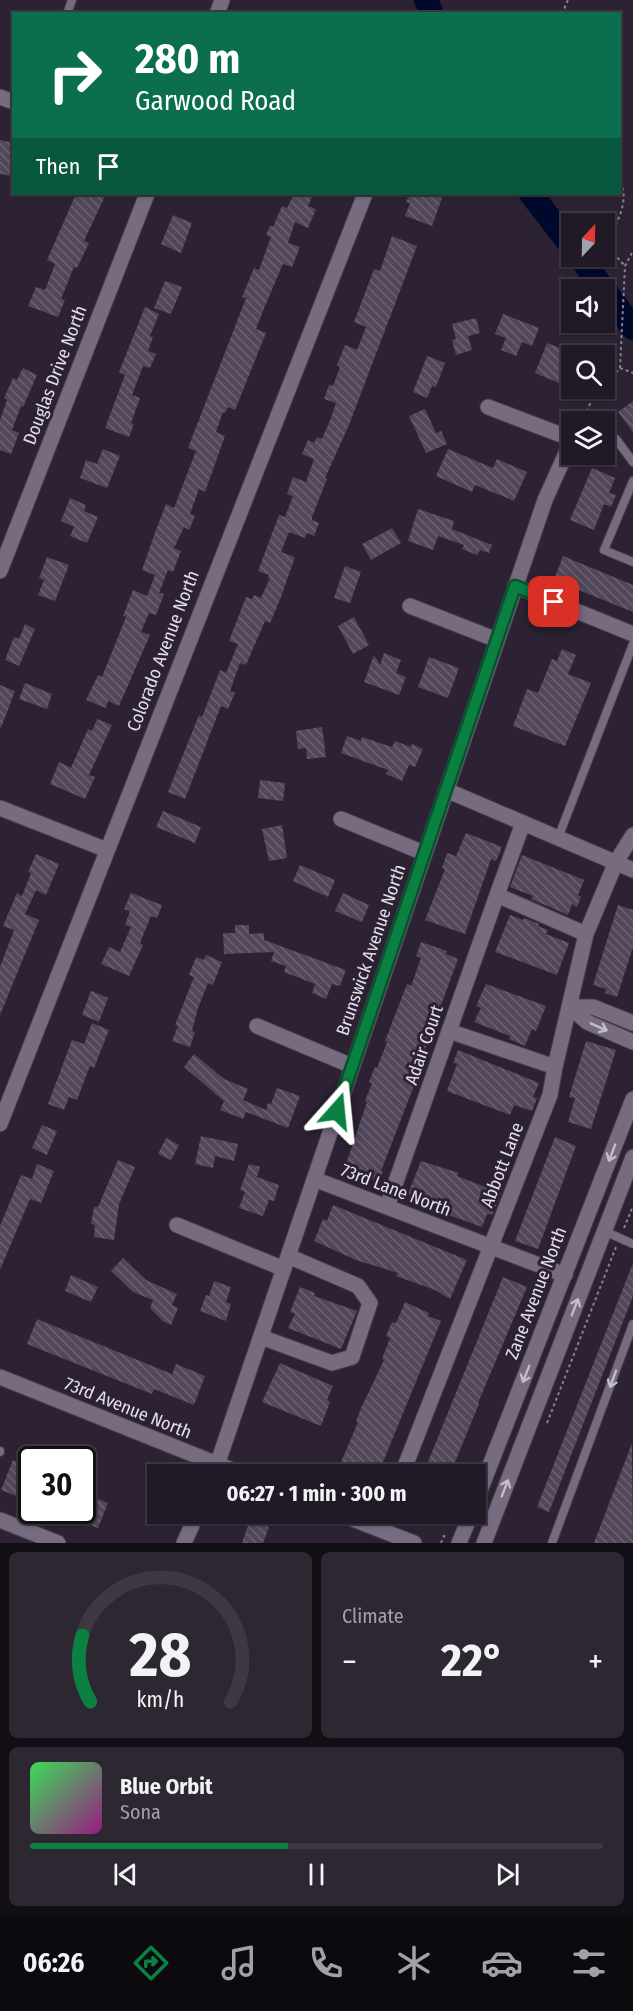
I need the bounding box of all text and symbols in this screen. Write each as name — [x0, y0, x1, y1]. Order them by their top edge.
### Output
text: 280 m — [135, 34, 240, 84]
icon: right — [36, 36, 114, 114]
text: Garwood Road — [135, 85, 296, 117]
icon: arrive — [92, 150, 125, 183]
text: Then — [36, 153, 80, 180]
north arrow — [561, 213, 615, 267]
map controls — [561, 213, 615, 465]
button: sound — [561, 279, 615, 333]
street label: Douglas Drive North — [18, 302, 92, 448]
button: search — [561, 345, 615, 399]
button: layers — [561, 411, 615, 465]
street label: Colorado Avenue North — [122, 567, 204, 735]
pin — [528, 576, 579, 627]
icon: arrive — [537, 585, 570, 618]
street label: Brunswick Avenue North — [331, 862, 411, 1038]
street label: Adair Court — [400, 1002, 448, 1088]
one-way arrow — [590, 1022, 608, 1033]
position arrow — [305, 1079, 369, 1143]
street label: Abbott Lane — [476, 1119, 528, 1211]
one-way arrow — [606, 1143, 617, 1162]
street label: 73rd Lane North — [338, 1159, 454, 1221]
street label: Zane Avenue North — [501, 1224, 571, 1362]
one-way arrow — [570, 1298, 581, 1316]
one-way arrow — [520, 1364, 531, 1383]
one-way arrow — [606, 1369, 617, 1388]
street label: 73rd Avenue North — [61, 1372, 195, 1444]
speed limit sign: 30 — [18, 1446, 96, 1524]
text: 06:27 · 1 min · 300 m — [226, 1480, 407, 1507]
one-way arrow — [500, 1480, 511, 1498]
text: Climate — [342, 1604, 404, 1628]
text: 28 — [129, 1618, 191, 1693]
text: 22° — [441, 1634, 504, 1688]
text: − — [342, 1642, 357, 1682]
text: + — [588, 1642, 603, 1682]
text: km/h — [137, 1687, 184, 1713]
text: Blue Orbit — [120, 1773, 213, 1800]
text: Sona — [120, 1800, 161, 1824]
icon: previous — [109, 1858, 142, 1891]
icon: pause — [300, 1858, 333, 1891]
icon: next — [491, 1858, 524, 1891]
icon: directions — [130, 1942, 172, 1984]
icon: music — [218, 1942, 260, 1984]
icon: phone — [305, 1942, 347, 1984]
icon: climate — [393, 1942, 435, 1984]
icon: car — [481, 1942, 523, 1984]
icon: filters — [568, 1942, 610, 1984]
text: 06:26 — [23, 1947, 84, 1979]

